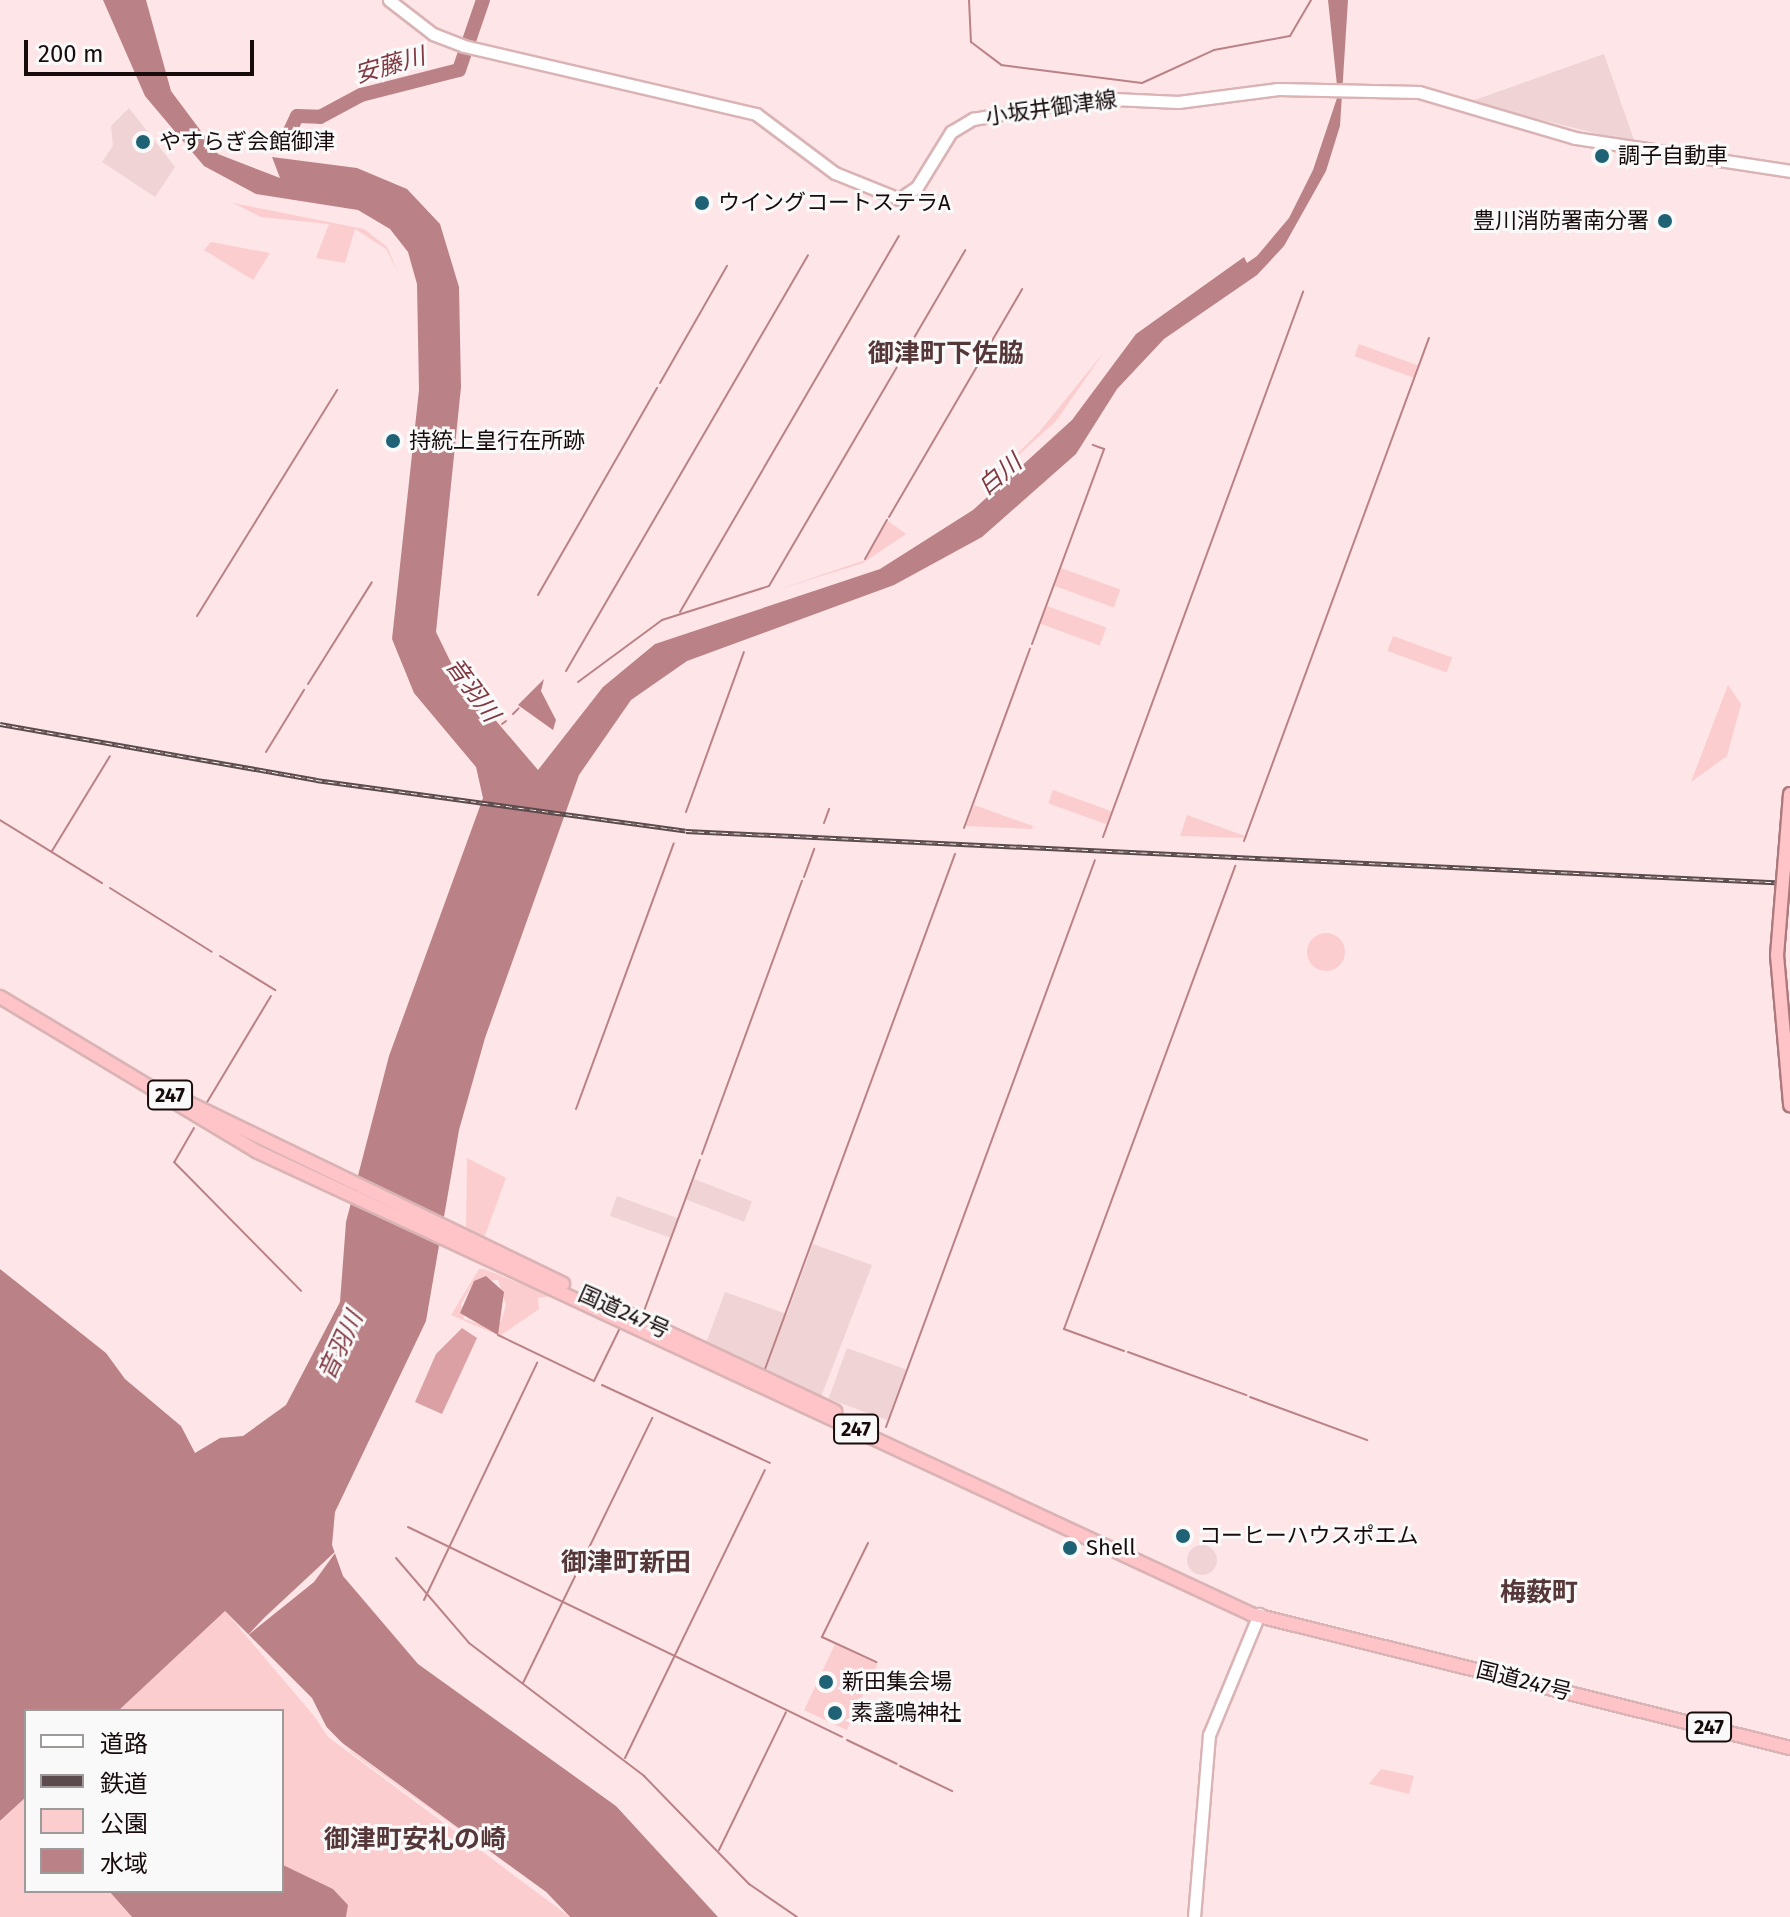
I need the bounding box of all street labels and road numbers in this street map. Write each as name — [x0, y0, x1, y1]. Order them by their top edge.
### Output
street label: 小坂井御津線 — [984, 86, 1118, 130]
road number: 247 — [146, 1079, 194, 1111]
street label: 国道247号 — [574, 1280, 674, 1344]
road number: 247 — [832, 1413, 880, 1445]
street label: 国道247号 — [1474, 1656, 1574, 1706]
road number: 247 — [1685, 1711, 1733, 1743]

